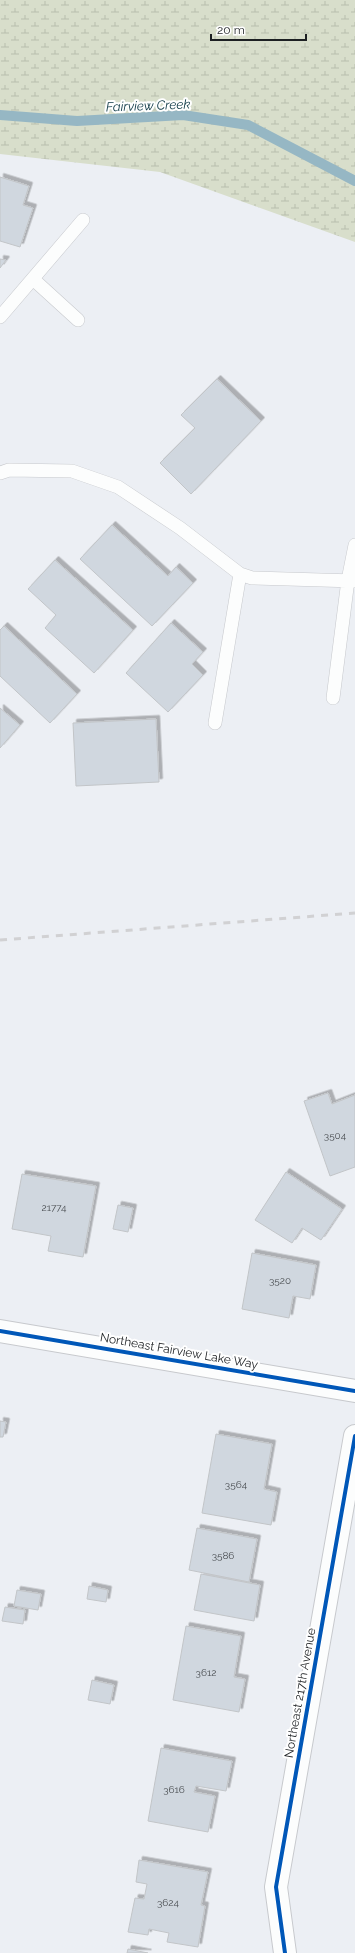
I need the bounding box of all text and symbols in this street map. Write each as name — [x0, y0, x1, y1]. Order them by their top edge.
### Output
scale bar — [211, 16, 306, 42]
text: 20 m — [217, 23, 245, 37]
water label: Fairview Creek — [106, 97, 191, 114]
house number: 3504 — [324, 1130, 347, 1141]
house number: 21774 — [41, 1202, 67, 1213]
house number: 3520 — [269, 1275, 291, 1286]
street label: Northeast Fairview Lake Way — [99, 1330, 260, 1372]
house number: 3564 — [225, 1479, 248, 1490]
house number: 3586 — [212, 1550, 234, 1561]
street label: Northeast 217th Avenue — [282, 1627, 318, 1759]
house number: 3612 — [196, 1667, 216, 1678]
house number: 3616 — [163, 1784, 185, 1795]
house number: 3624 — [157, 1897, 180, 1908]

